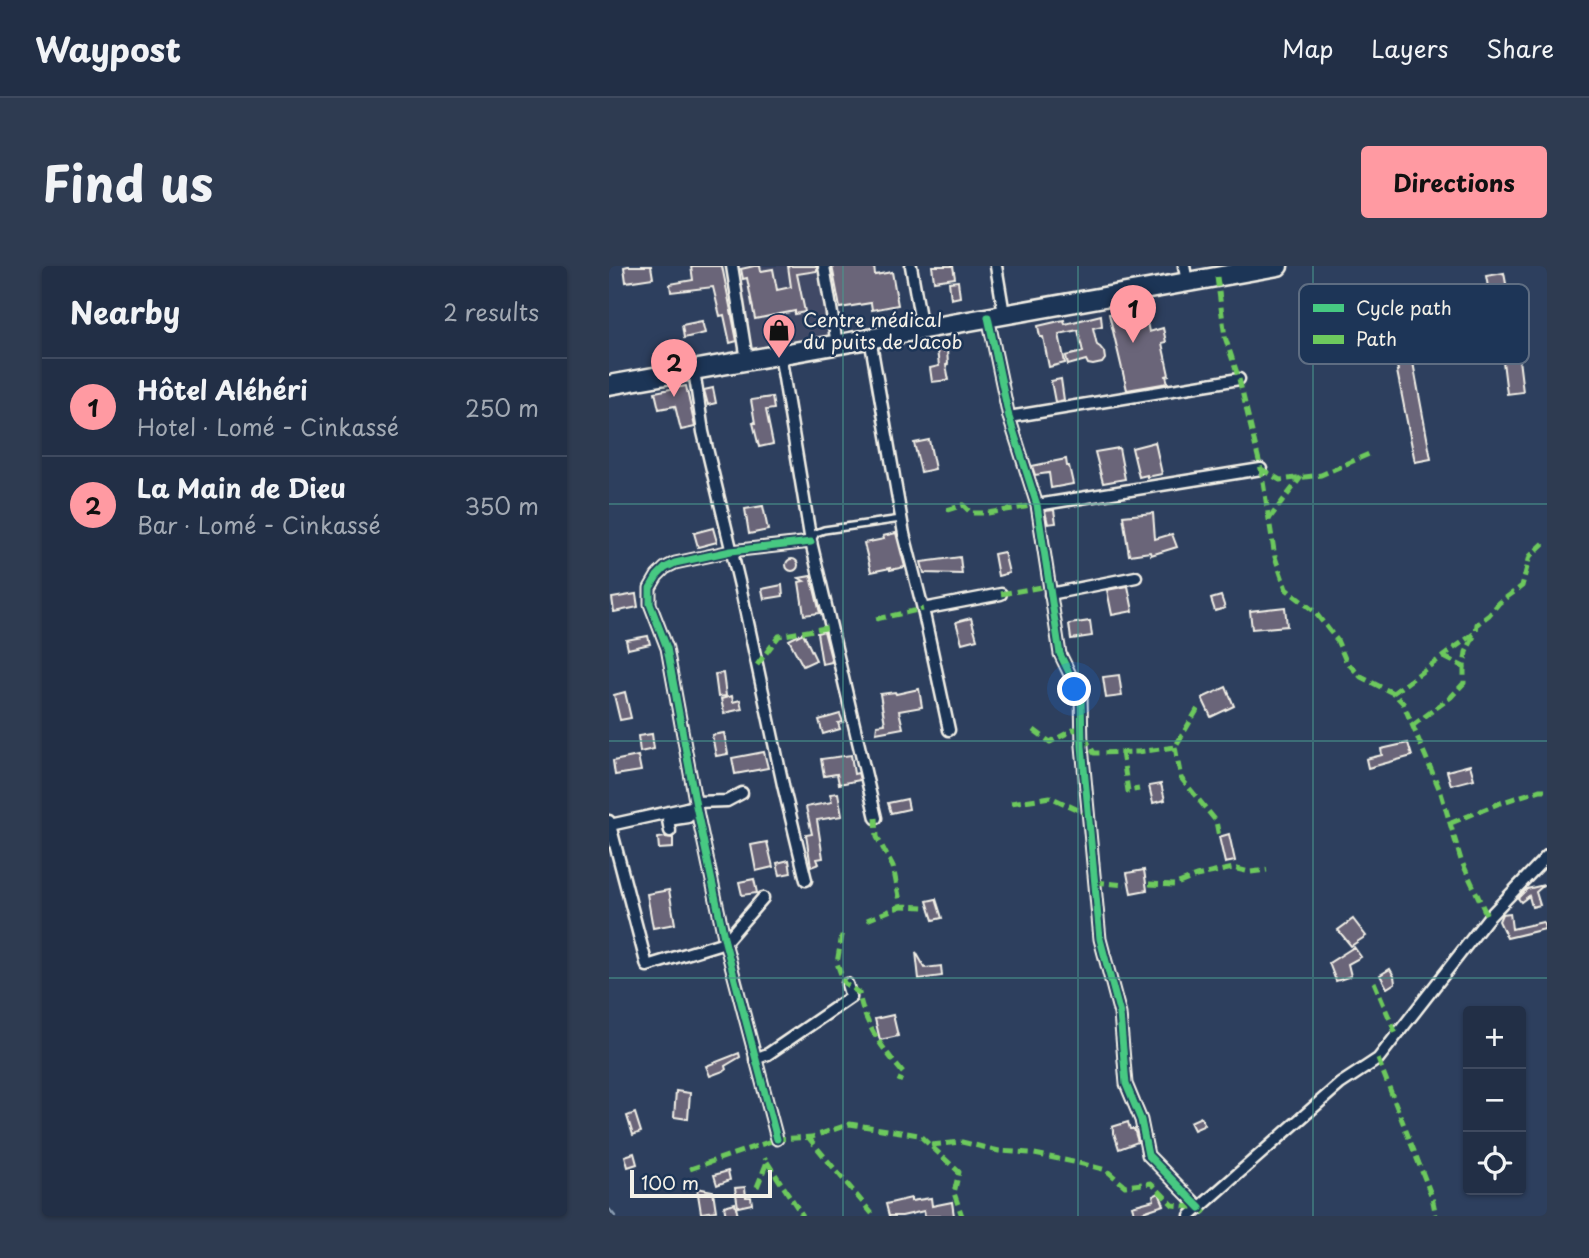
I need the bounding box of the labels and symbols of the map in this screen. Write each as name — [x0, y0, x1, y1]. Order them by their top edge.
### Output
legend — [1299, 284, 1529, 364]
pin: 1 — [1110, 285, 1156, 343]
text: Cycle path — [1356, 293, 1452, 321]
place label: Centre médical du puits de Jacob — [803, 305, 962, 355]
shop icon: Centre médical du puits de Jacob — [760, 311, 798, 360]
text: Path — [1356, 324, 1397, 352]
pin: 2 — [651, 339, 697, 397]
your location — [1057, 672, 1091, 706]
scale bar — [630, 1167, 772, 1199]

